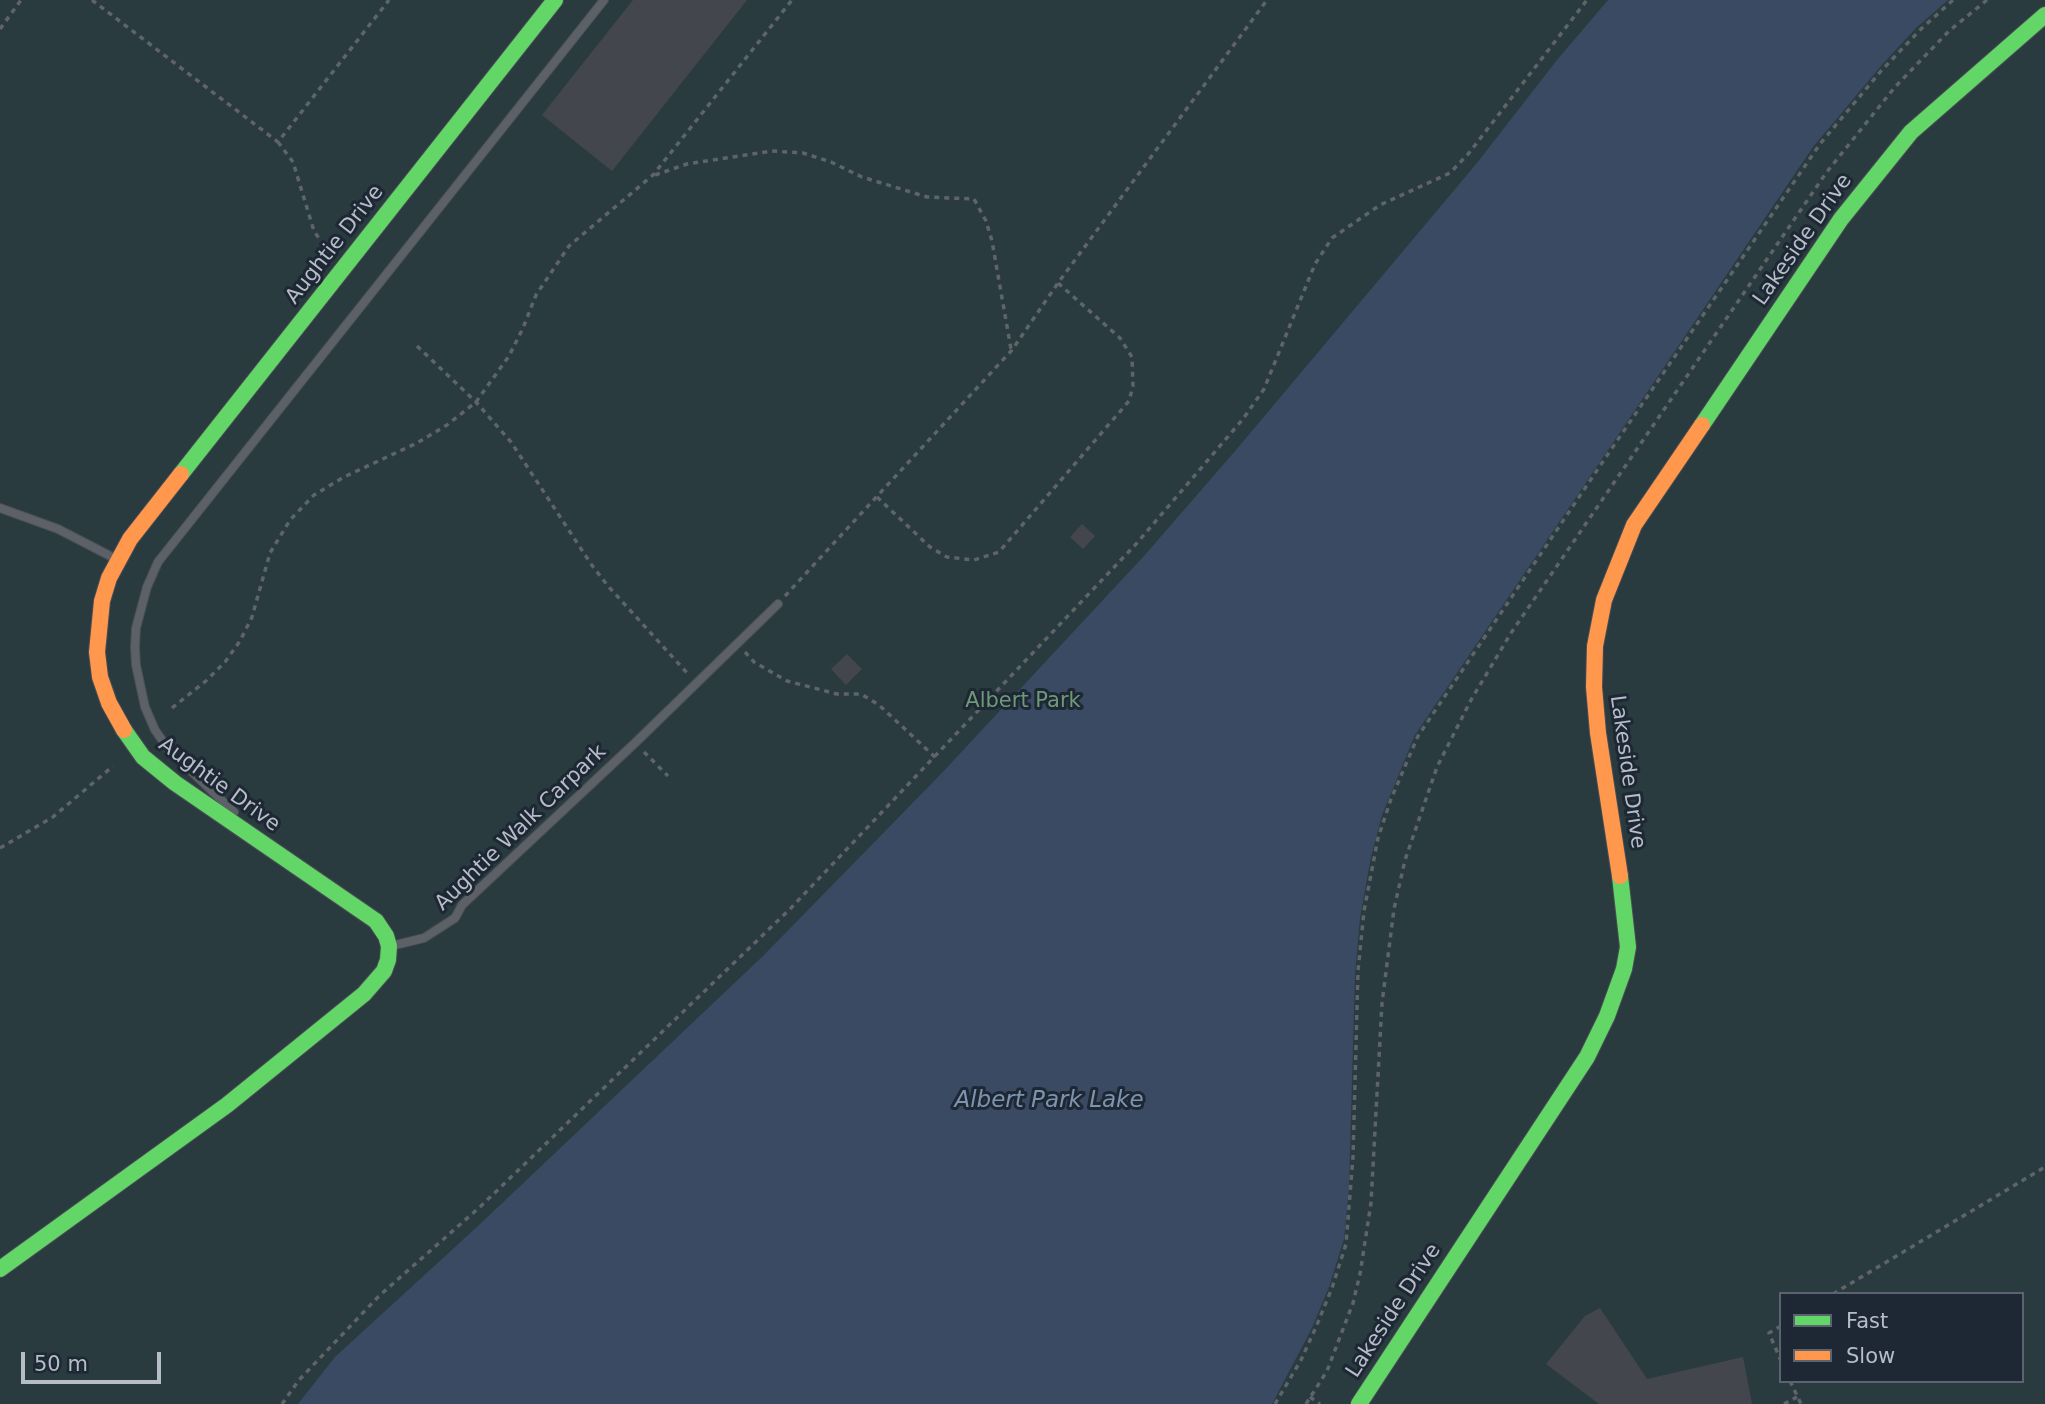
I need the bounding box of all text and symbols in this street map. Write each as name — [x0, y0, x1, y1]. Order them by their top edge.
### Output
street label: Lakeside Drive — [1748, 169, 1858, 311]
street label: Aughtie Drive — [281, 181, 389, 309]
park label: Albert Park — [965, 689, 1081, 715]
street label: Lakeside Drive — [1604, 694, 1650, 850]
street label: Aughtie Drive — [153, 732, 285, 838]
street label: Aughtie Walk Carpark — [430, 740, 612, 916]
water label: Albert Park Lake — [954, 1087, 1144, 1115]
street label: Lakeside Drive — [1341, 1239, 1447, 1383]
legend — [1779, 1292, 2024, 1383]
text: Fast — [1846, 1309, 1888, 1333]
scale bar — [24, 1338, 164, 1382]
text: Slow — [1846, 1344, 1895, 1368]
text: 50 m — [34, 1352, 88, 1376]

